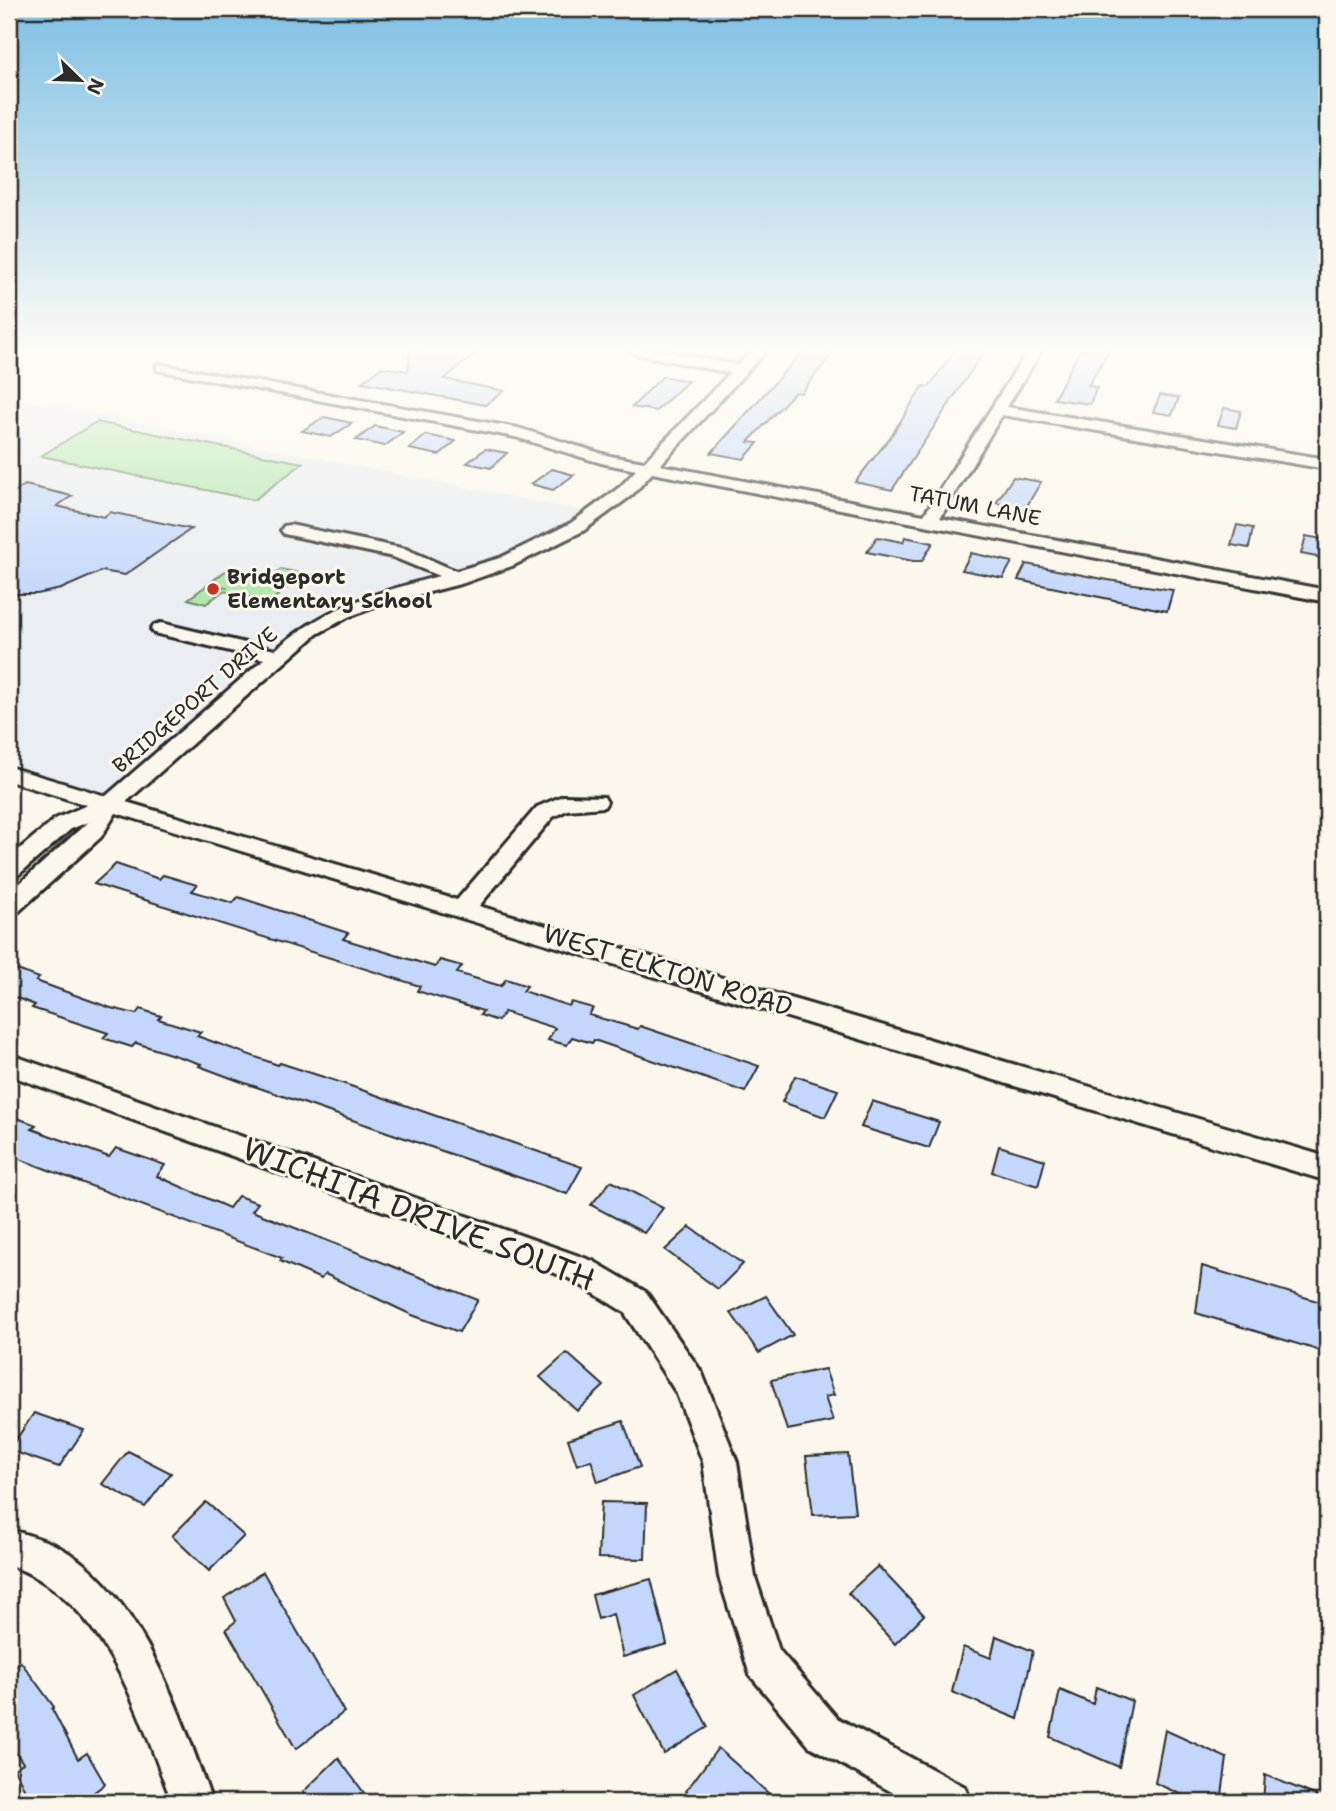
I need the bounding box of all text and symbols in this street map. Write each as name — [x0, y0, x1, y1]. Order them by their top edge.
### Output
north arrow — [46, 46, 116, 116]
text: N — [81, 75, 110, 98]
street label: TATUM LANE — [907, 479, 1043, 533]
place label: Bridgeport Elementary School — [227, 563, 432, 615]
marker: Bridgeport Elementary School — [205, 581, 221, 597]
street label: BRIDGEPORT DRIVE — [106, 620, 284, 780]
street label: WEST ELKTON ROAD — [539, 915, 797, 1024]
street label: WICHITA DRIVE SOUTH — [237, 1126, 602, 1301]

